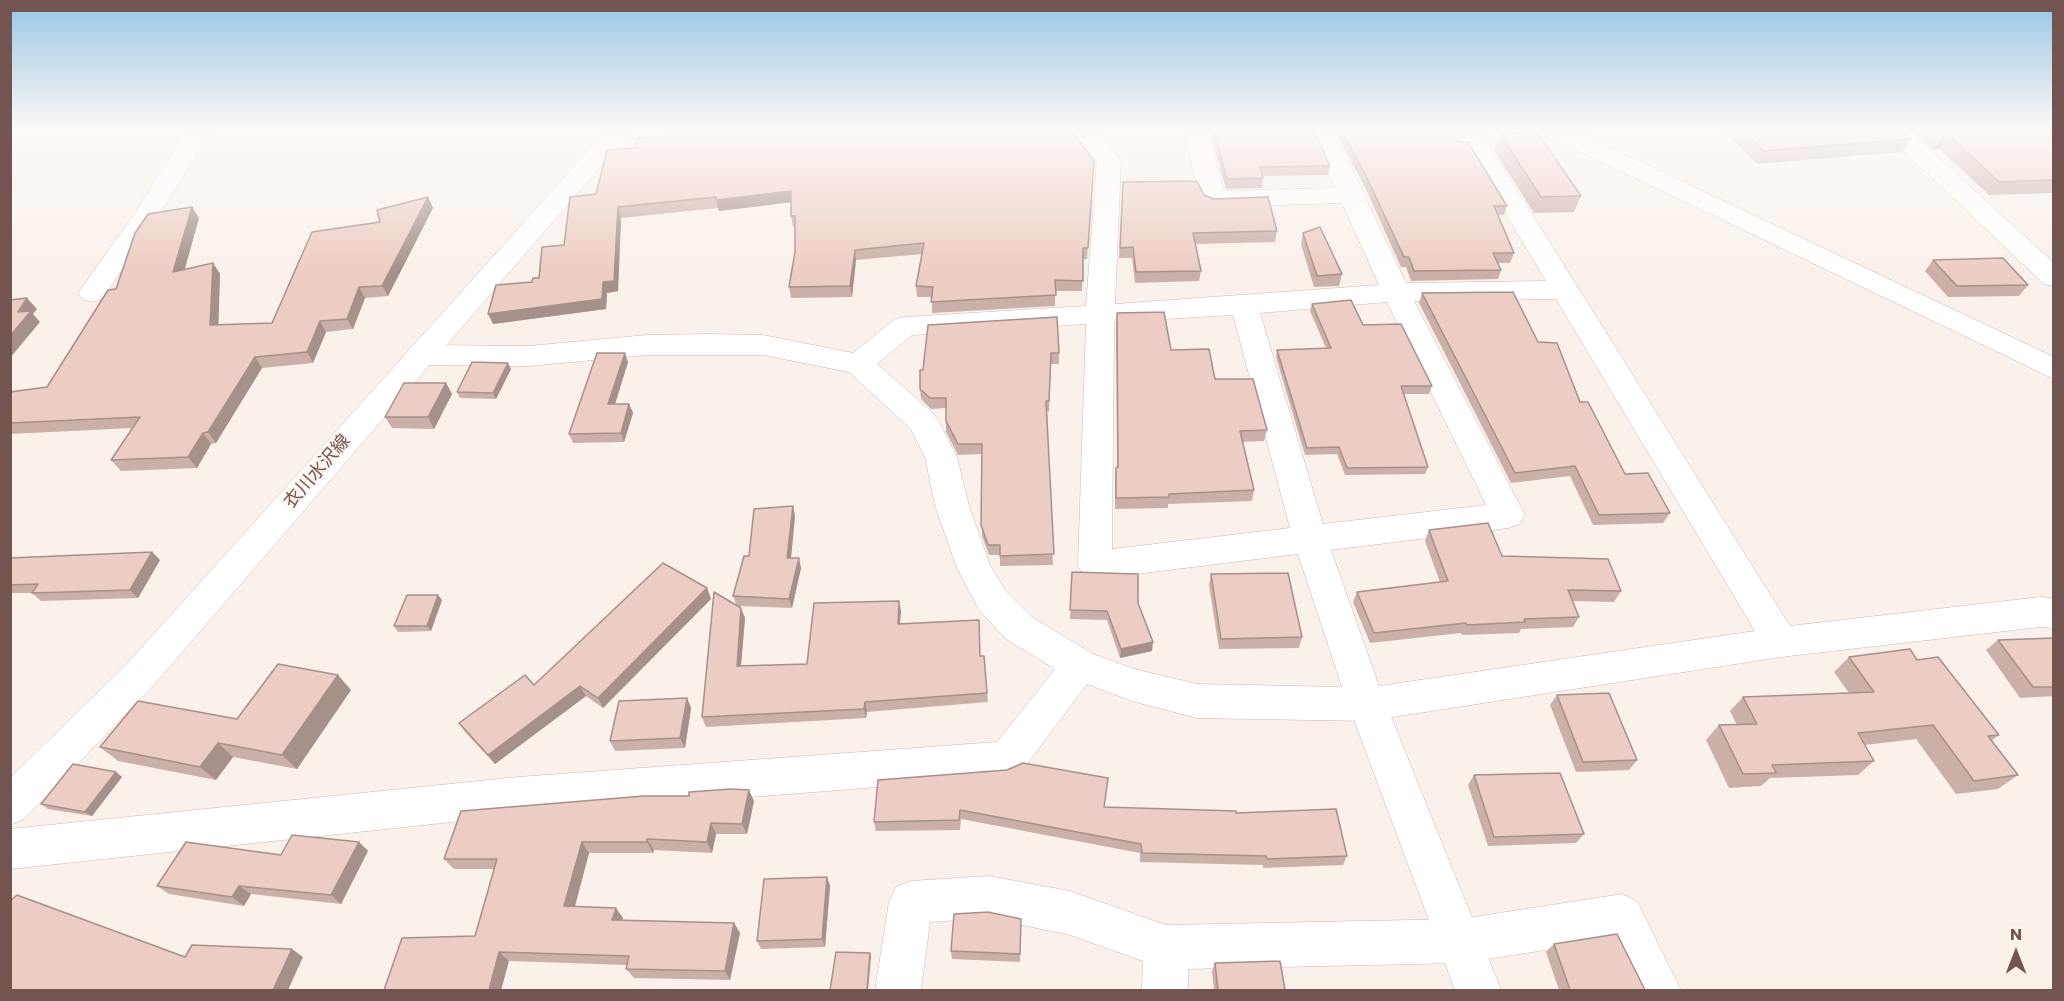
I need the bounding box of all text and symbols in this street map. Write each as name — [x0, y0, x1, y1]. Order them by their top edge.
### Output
street label: 衣川水沢線 — [280, 431, 356, 513]
north arrow — [1986, 923, 2046, 983]
text: N — [2010, 923, 2022, 946]

